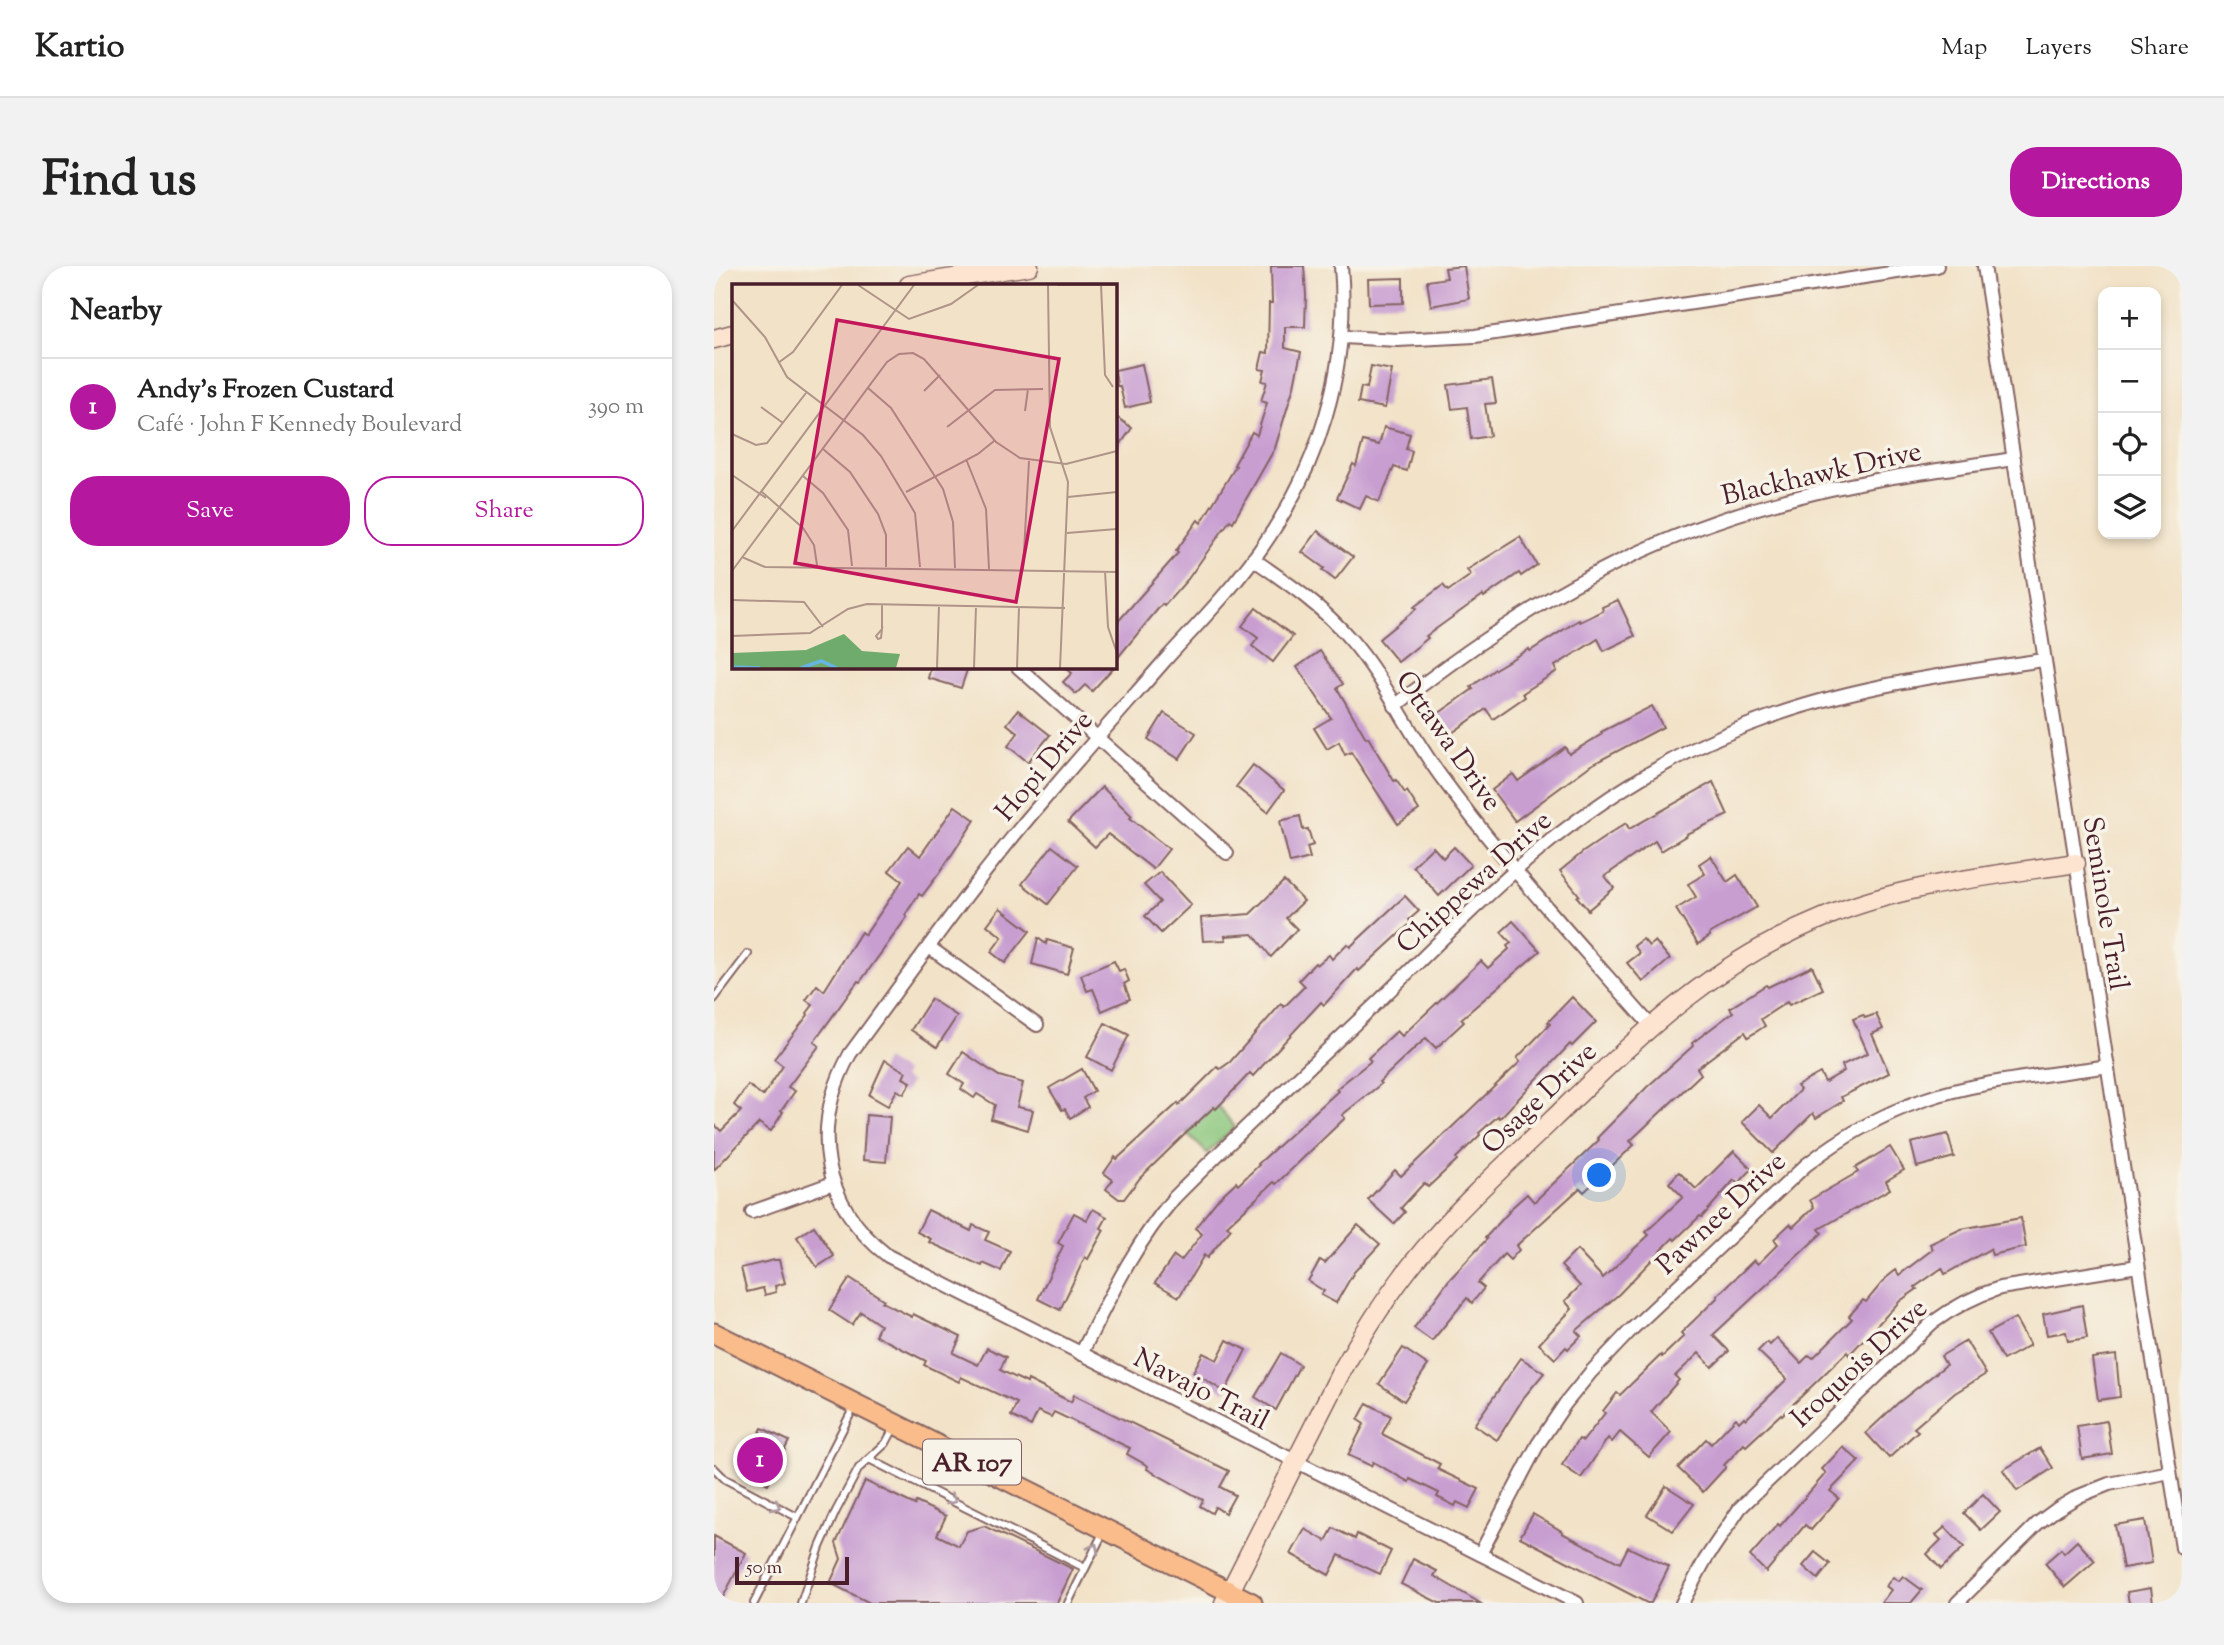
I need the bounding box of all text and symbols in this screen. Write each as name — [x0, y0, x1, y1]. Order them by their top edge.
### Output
text: Kartio — [35, 24, 125, 72]
text: Map — [1941, 31, 1987, 65]
text: Layers — [2025, 31, 2092, 65]
text: Share — [2130, 31, 2189, 65]
text: Find us — [42, 147, 196, 217]
button: Directions — [2010, 147, 2182, 217]
inset map — [732, 284, 1116, 668]
map controls — [2098, 287, 2161, 539]
button: + — [2098, 287, 2161, 350]
text: Nearby — [70, 290, 162, 333]
button: − — [2098, 350, 2161, 413]
text: Andy's Frozen Custard — [137, 372, 394, 409]
text: 1 — [89, 391, 97, 424]
text: 390 m — [588, 391, 644, 424]
text: Café · John F Kennedy Boulevard — [137, 409, 462, 442]
button: locate — [2098, 413, 2161, 476]
street label: Blackhawk Drive — [1718, 432, 1926, 517]
button: Save — [70, 476, 350, 546]
button: Share — [364, 476, 644, 546]
button: layers — [2098, 476, 2161, 539]
street label: Ottawa Drive — [1384, 664, 1511, 820]
street label: Hopi Drive — [987, 703, 1104, 831]
street label: Chippewa Drive — [1388, 802, 1562, 964]
street label: Seminole Trail — [2071, 814, 2138, 993]
street label: Osage Drive — [1473, 1034, 1607, 1165]
street label: Pawnee Drive — [1648, 1143, 1796, 1285]
your location — [1582, 1158, 1616, 1192]
street label: Iroquois Drive — [1783, 1290, 1937, 1438]
street label: Navajo Trail — [1126, 1339, 1276, 1442]
pin: 1 — [737, 1434, 783, 1486]
road number: AR 107 — [923, 1440, 1021, 1484]
one-way arrow — [945, 1492, 957, 1506]
one-way arrow — [768, 1498, 781, 1511]
one-way arrow — [1086, 1543, 1100, 1556]
scale bar — [735, 1554, 849, 1586]
text: 50 m — [746, 1555, 782, 1582]

